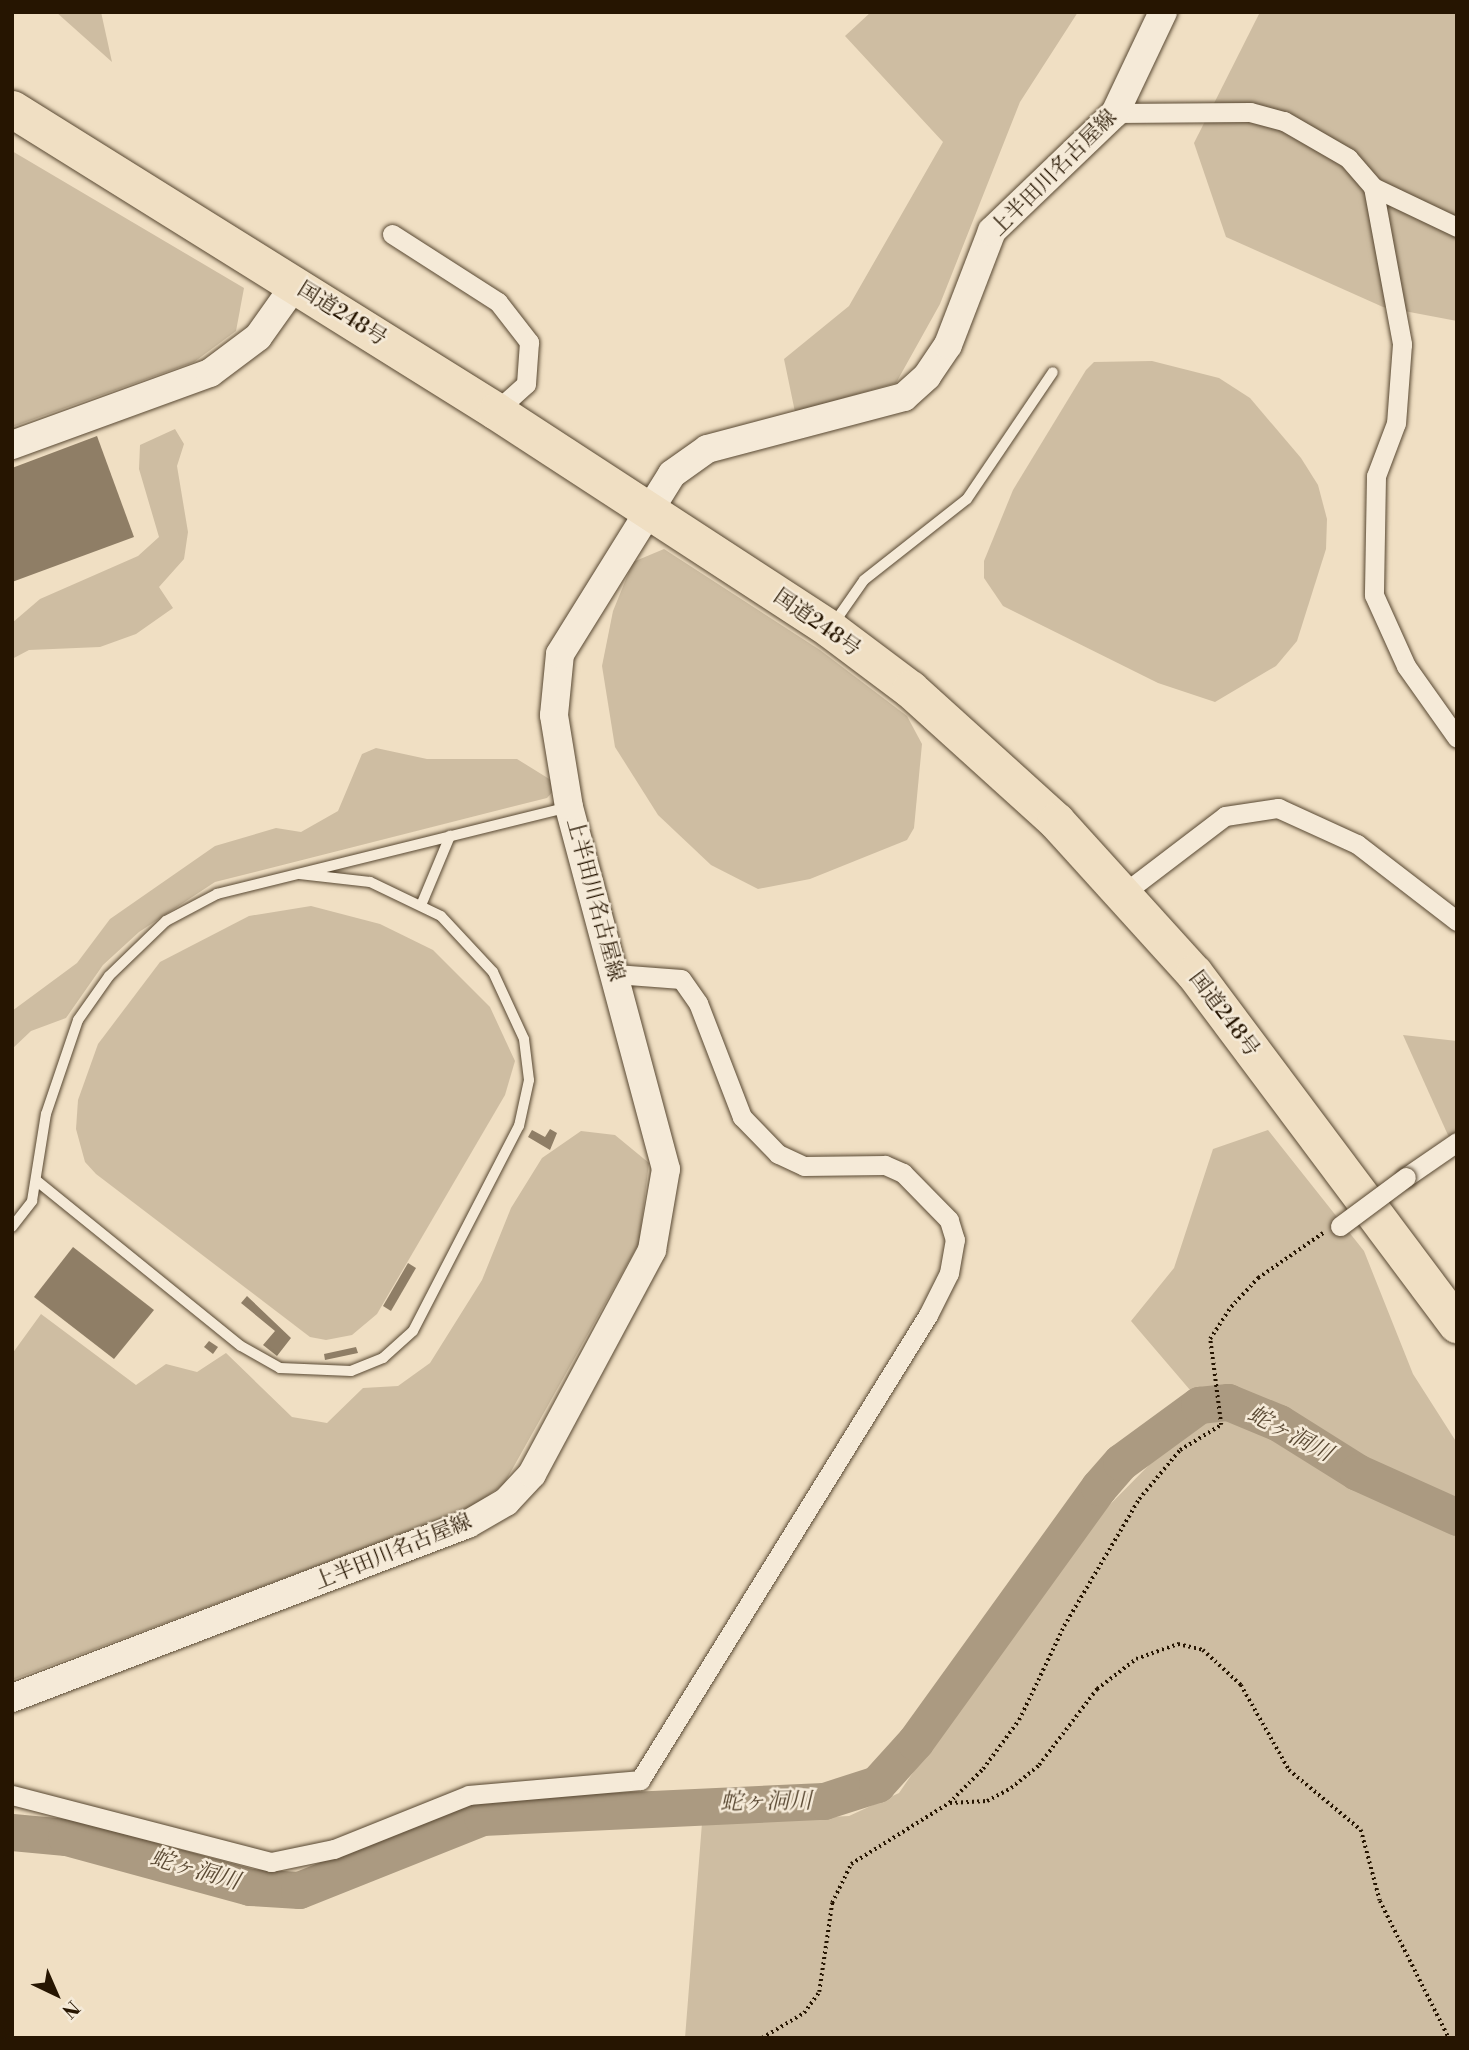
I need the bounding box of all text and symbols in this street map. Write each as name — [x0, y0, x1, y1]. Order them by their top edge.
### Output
street label: 上半田川名古屋線 — [986, 105, 1122, 241]
street label: 国道248号 — [293, 277, 391, 351]
street label: 国道248号 — [769, 584, 865, 662]
street label: 上半田川名古屋線 — [561, 816, 629, 984]
street label: 国道248号 — [1184, 966, 1264, 1062]
water label: 蛇ヶ洞川 — [1243, 1400, 1337, 1468]
street label: 上半田川名古屋線 — [310, 1509, 476, 1595]
water label: 蛇ヶ洞川 — [720, 1787, 812, 1817]
water label: 蛇ヶ洞川 — [147, 1844, 243, 1896]
north arrow — [21, 1959, 91, 2029]
text: N — [57, 1995, 84, 2023]

